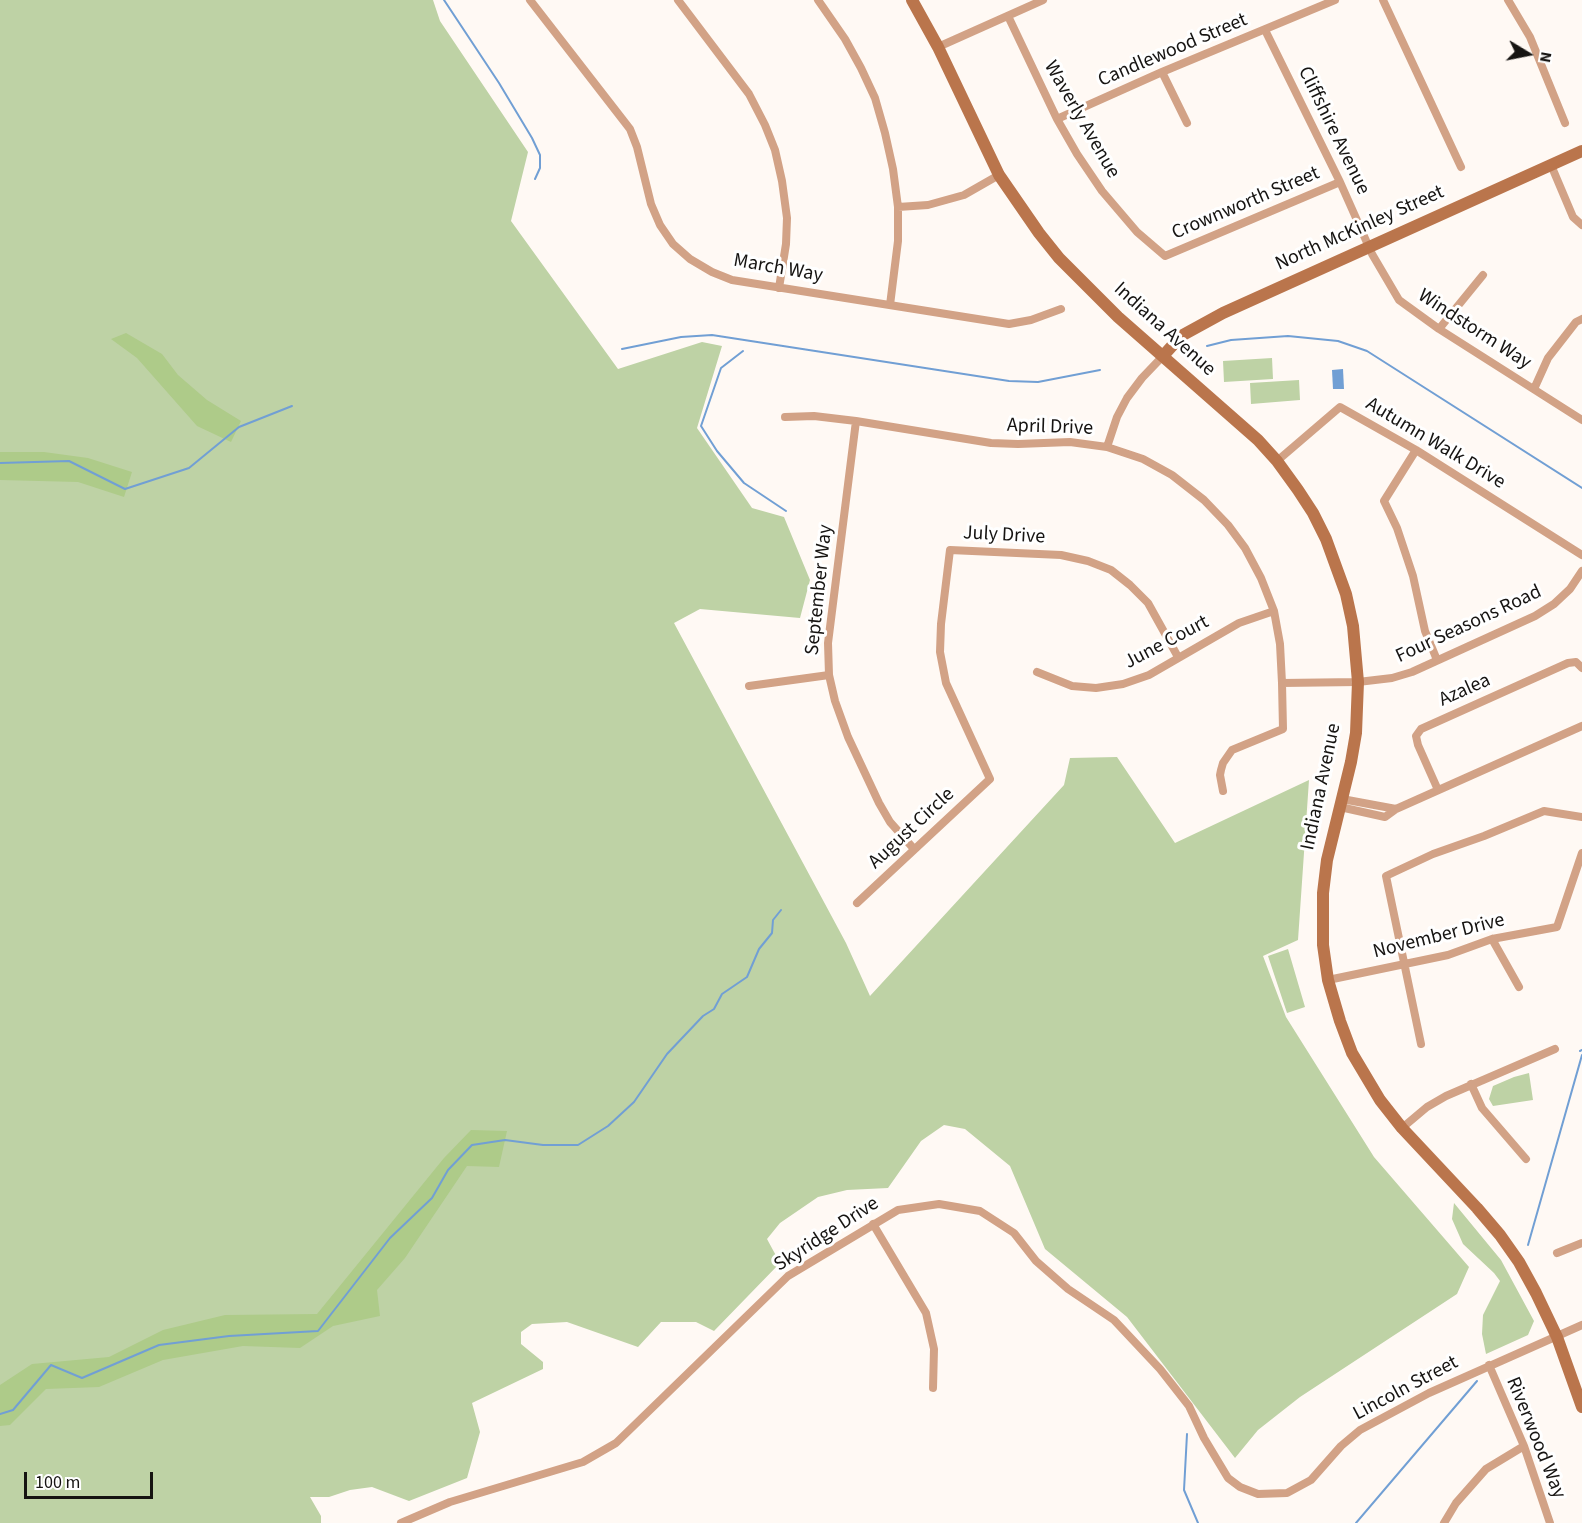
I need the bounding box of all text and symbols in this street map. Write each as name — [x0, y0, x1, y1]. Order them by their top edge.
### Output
street label: Candlewood Street — [1095, 9, 1251, 93]
north arrow — [1498, 24, 1558, 84]
text: N — [1534, 50, 1557, 64]
street label: Waverly Avenue — [1038, 57, 1124, 183]
street label: Cliffshire Avenue — [1292, 63, 1374, 199]
street label: Crownworth Street — [1169, 162, 1323, 246]
street label: North McKinley Street — [1272, 181, 1448, 277]
street label: March Way — [732, 249, 824, 289]
street label: Indiana Avenue — [1108, 278, 1220, 382]
street label: Windstorm Way — [1413, 284, 1535, 376]
street label: Autumn Walk Drive — [1361, 393, 1509, 495]
street label: April Drive — [1006, 415, 1094, 441]
street label: July Drive — [962, 522, 1046, 550]
street label: September Way — [801, 524, 839, 656]
street label: Four Seasons Road — [1392, 581, 1546, 669]
street label: June Court — [1121, 611, 1213, 675]
street label: Azalea — [1436, 669, 1494, 713]
street label: Indiana Avenue — [1297, 721, 1347, 853]
street label: August Circle — [864, 783, 960, 875]
street label: November Drive — [1371, 909, 1507, 965]
street label: Skyridge Drive — [770, 1192, 884, 1278]
street label: Lincoln Street — [1349, 1351, 1463, 1427]
street label: Riverwood Way — [1500, 1374, 1570, 1502]
scale bar — [27, 1460, 156, 1498]
text: 100 m — [35, 1470, 80, 1495]

